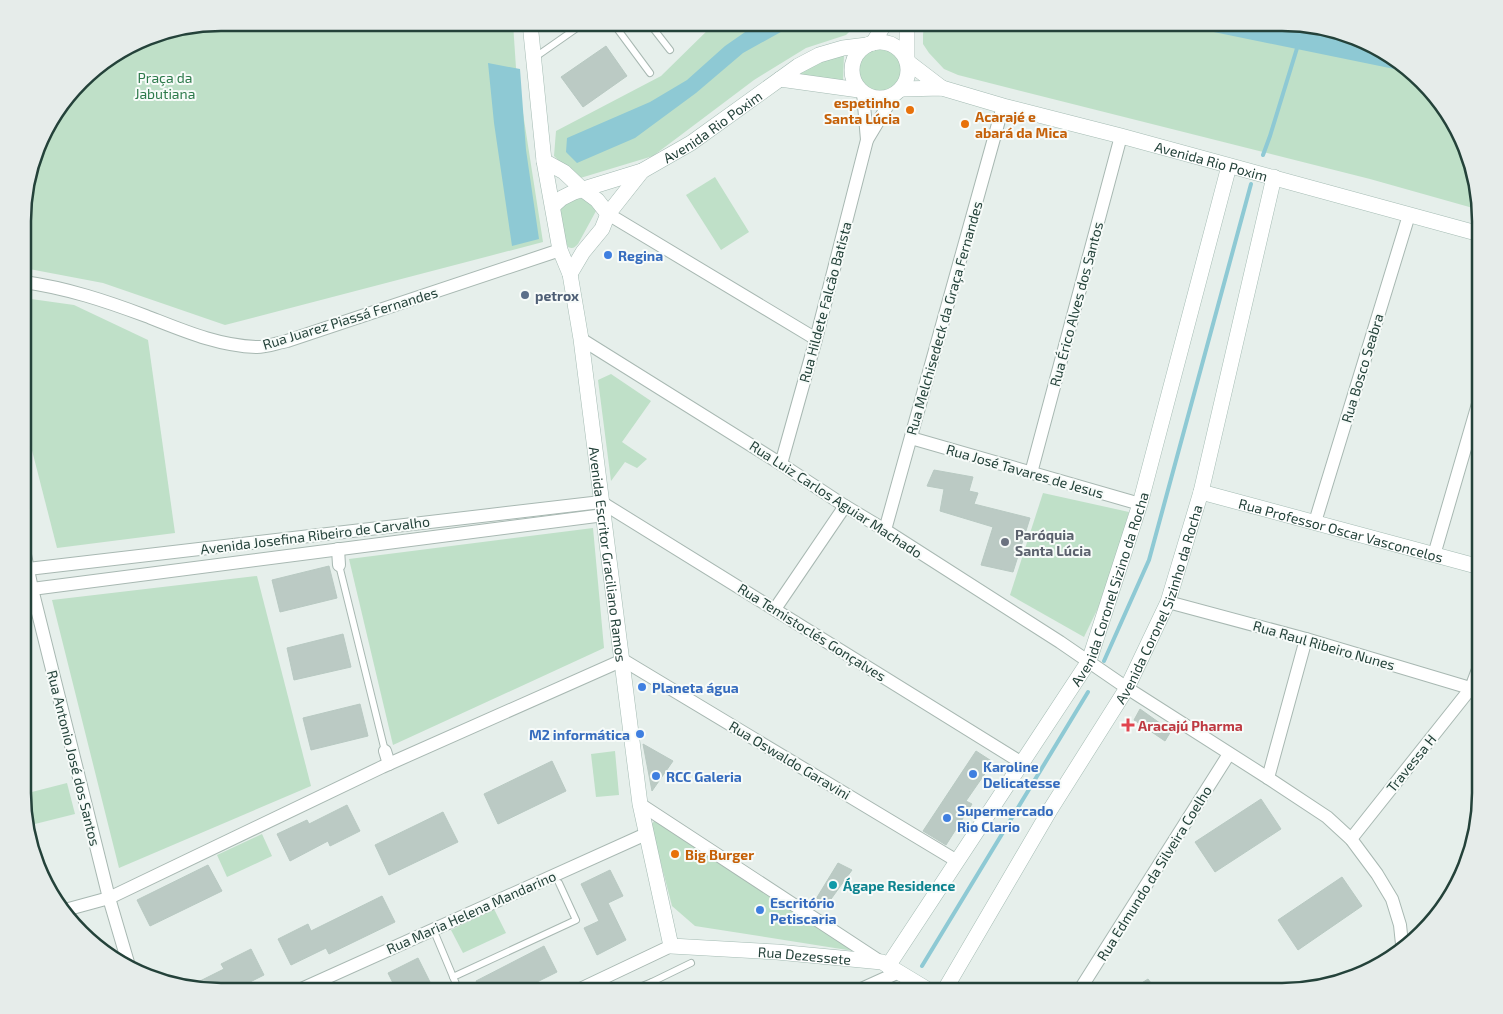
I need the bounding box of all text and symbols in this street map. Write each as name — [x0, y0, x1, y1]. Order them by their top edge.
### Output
park label: Praça da Jabutiana — [135, 69, 195, 102]
street label: Avenida Rio Poxim — [660, 86, 765, 166]
place label: espetinho Santa Lúcia — [824, 94, 900, 127]
marker: espetinho Santa Lúcia — [904, 104, 916, 116]
place label: Acarajé e abará da Mica — [975, 108, 1067, 141]
marker: Acarajé e abará da Mica — [959, 118, 971, 130]
street label: Avenida Rio Poxim — [1153, 137, 1270, 184]
street label: Rua Melchisedeck da Graça Fernandes — [902, 199, 987, 437]
street label: Rua Hildete Falcão Batista — [795, 220, 855, 384]
street label: Rua Érico Alves dos Santos — [1046, 220, 1106, 388]
place label: Regina — [618, 247, 663, 264]
marker: Regina — [602, 249, 614, 261]
street label: Rua Juarez Piassá Fernandes — [260, 283, 440, 353]
place label: petrox — [535, 287, 579, 304]
marker: petrox — [519, 289, 531, 301]
street label: Rua Bosco Seabra — [1337, 311, 1387, 425]
street label: Rua Luiz Carlos Aguiar Machado — [747, 437, 926, 561]
street label: Rua José Tavares de Jesus — [944, 440, 1106, 502]
street label: Avenida Escritor Graciliano Ramos — [586, 445, 630, 663]
street label: Avenida Coronel Sizino da Rocha — [1067, 490, 1151, 689]
street label: Rua Professor Oscar Vasconcelos — [1237, 494, 1445, 565]
street label: Avenida Coronel Sizinho da Rocha — [1111, 503, 1205, 707]
street label: Avenida Josefina Ribeiro de Carvalho — [199, 512, 431, 558]
place label: Paróquia Santa Lúcia — [1015, 526, 1091, 559]
marker: Paróquia Santa Lúcia — [999, 536, 1011, 548]
street label: Rua Temistoclés Gonçalves — [734, 579, 889, 685]
street label: Rua Raul Ribeiro Nunes — [1251, 617, 1397, 673]
street label: Rua Antonio José dos Santos — [44, 668, 104, 848]
place label: Planeta água — [652, 679, 739, 696]
marker: Planeta água — [636, 681, 648, 693]
street label: Rua Oswaldo Garavini — [726, 717, 854, 803]
place label: Aracajú Pharma — [1138, 717, 1243, 734]
marker: Aracajú Pharma — [1122, 719, 1134, 731]
place label: M2 informática — [529, 726, 630, 743]
marker: M2 informática — [634, 728, 646, 740]
street label: Travessa H — [1383, 731, 1439, 795]
place label: Karoline Delicatesse — [983, 758, 1061, 791]
place label: RCC Galeria — [666, 768, 742, 785]
marker: Karoline Delicatesse — [967, 768, 979, 780]
marker: RCC Galeria — [650, 770, 662, 782]
street label: Rua Edmundo da Silveira Coelho — [1093, 782, 1215, 964]
place label: Supermercado Rio Clario — [957, 802, 1054, 835]
marker: Supermercado Rio Clario — [941, 812, 953, 824]
place label: Big Burger — [685, 846, 754, 863]
marker: Big Burger — [669, 848, 681, 860]
street label: Rua Maria Helena Mandarino — [384, 867, 558, 957]
place label: Ágape Residence — [843, 877, 955, 894]
marker: Ágape Residence — [827, 879, 839, 891]
place label: Escritório Petiscaria — [770, 894, 836, 927]
marker: Escritório Petiscaria — [754, 904, 766, 916]
street label: Rua Dezessete — [757, 942, 852, 968]

